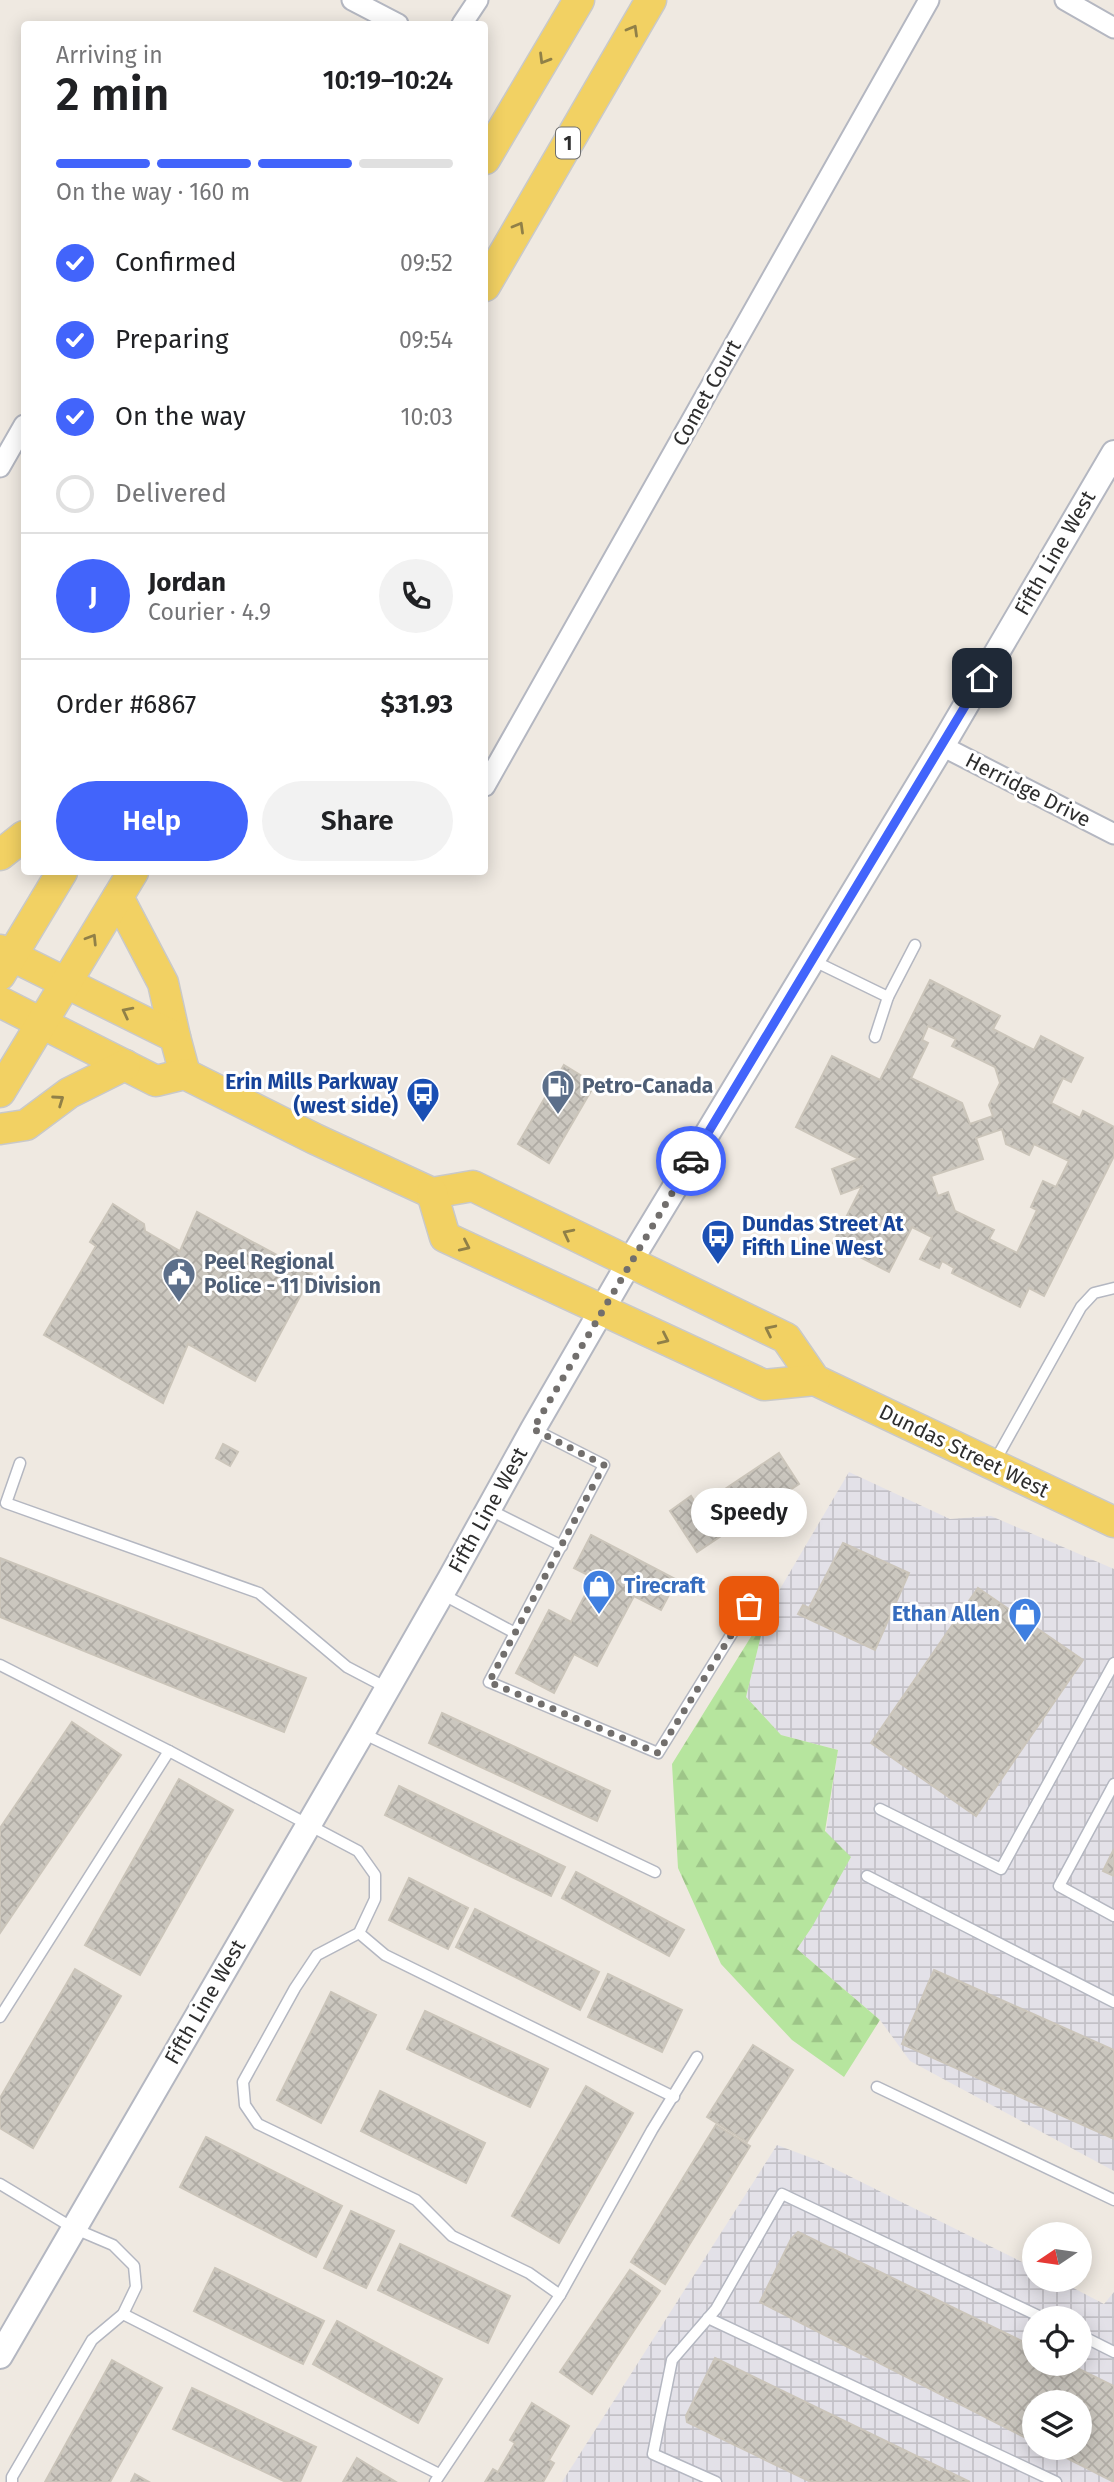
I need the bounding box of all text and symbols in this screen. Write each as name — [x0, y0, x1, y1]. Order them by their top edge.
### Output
one-way arrow — [625, 25, 638, 38]
text: Arriving in — [56, 41, 163, 69]
one-way arrow — [540, 51, 553, 64]
text: 10:19–10:24 — [323, 65, 453, 96]
text: 2 min — [56, 67, 169, 122]
road number: 1 — [556, 127, 580, 158]
text: On the way · 160 m — [56, 178, 250, 206]
one-way arrow — [511, 221, 524, 234]
icon: check — [56, 244, 94, 282]
text: Confirmed — [115, 247, 236, 278]
text: 09:52 — [400, 249, 453, 277]
icon: check — [56, 321, 94, 359]
text: Preparing — [115, 324, 228, 355]
text: 09:54 — [399, 326, 453, 354]
street label: Comet Court — [667, 335, 747, 451]
icon: check — [56, 398, 94, 436]
text: On the way — [115, 401, 246, 432]
text: 10:03 — [401, 403, 453, 431]
text: Delivered — [115, 478, 227, 509]
street label: Fifth Line West — [1009, 486, 1101, 620]
button: phone — [379, 559, 453, 633]
text: Jordan — [148, 567, 226, 598]
text: J — [89, 581, 97, 612]
text: Courier · 4.9 — [148, 598, 271, 626]
pin — [952, 648, 1012, 708]
icon: home — [963, 659, 1001, 697]
text: Order #6867 — [56, 689, 196, 720]
text: $31.93 — [380, 689, 453, 720]
street label: Herridge Drive — [961, 747, 1095, 833]
button: Help — [56, 781, 248, 861]
button: Share — [262, 781, 453, 861]
one-way arrow — [83, 933, 96, 946]
one-way arrow — [122, 1007, 134, 1021]
fuel station icon: Petro-Canada — [539, 1067, 577, 1116]
place label: Erin Mills Parkway (west side) — [225, 1069, 398, 1119]
place label: Petro-Canada — [582, 1073, 713, 1099]
bus stop icon: Erin Mills Parkway (west side) — [404, 1075, 442, 1124]
one-way arrow — [51, 1096, 64, 1108]
courier — [656, 1126, 726, 1196]
icon: car — [672, 1142, 710, 1180]
place label: Dundas Street At Fifth Line West — [742, 1211, 904, 1261]
bus stop icon: Dundas Street At Fifth Line West — [699, 1217, 737, 1266]
one-way arrow — [563, 1228, 575, 1242]
one-way arrow — [458, 1238, 470, 1252]
place label: Peel Regional Police - 11 Division — [204, 1249, 381, 1299]
public building icon: Peel Regional Police - 11 Division — [160, 1255, 198, 1304]
one-way arrow — [765, 1325, 777, 1339]
one-way arrow — [657, 1331, 669, 1345]
street label: Dundas Street West — [875, 1399, 1054, 1504]
street label: Fifth Line West — [443, 1442, 533, 1577]
callout: Speedy — [691, 1487, 807, 1536]
text: Speedy — [710, 1498, 788, 1526]
shop icon: Tirecraft — [580, 1567, 618, 1616]
place label: Tirecraft — [624, 1573, 706, 1599]
pin — [719, 1576, 779, 1636]
icon: bag — [730, 1587, 768, 1625]
shop icon: Ethan Allen — [1006, 1595, 1044, 1644]
place label: Ethan Allen — [892, 1601, 1000, 1627]
street label: Fifth Line West — [159, 1935, 251, 2069]
north arrow — [1022, 2222, 1092, 2292]
map controls — [1022, 2222, 1092, 2460]
button: locate — [1022, 2306, 1092, 2376]
button: layers — [1022, 2390, 1092, 2460]

